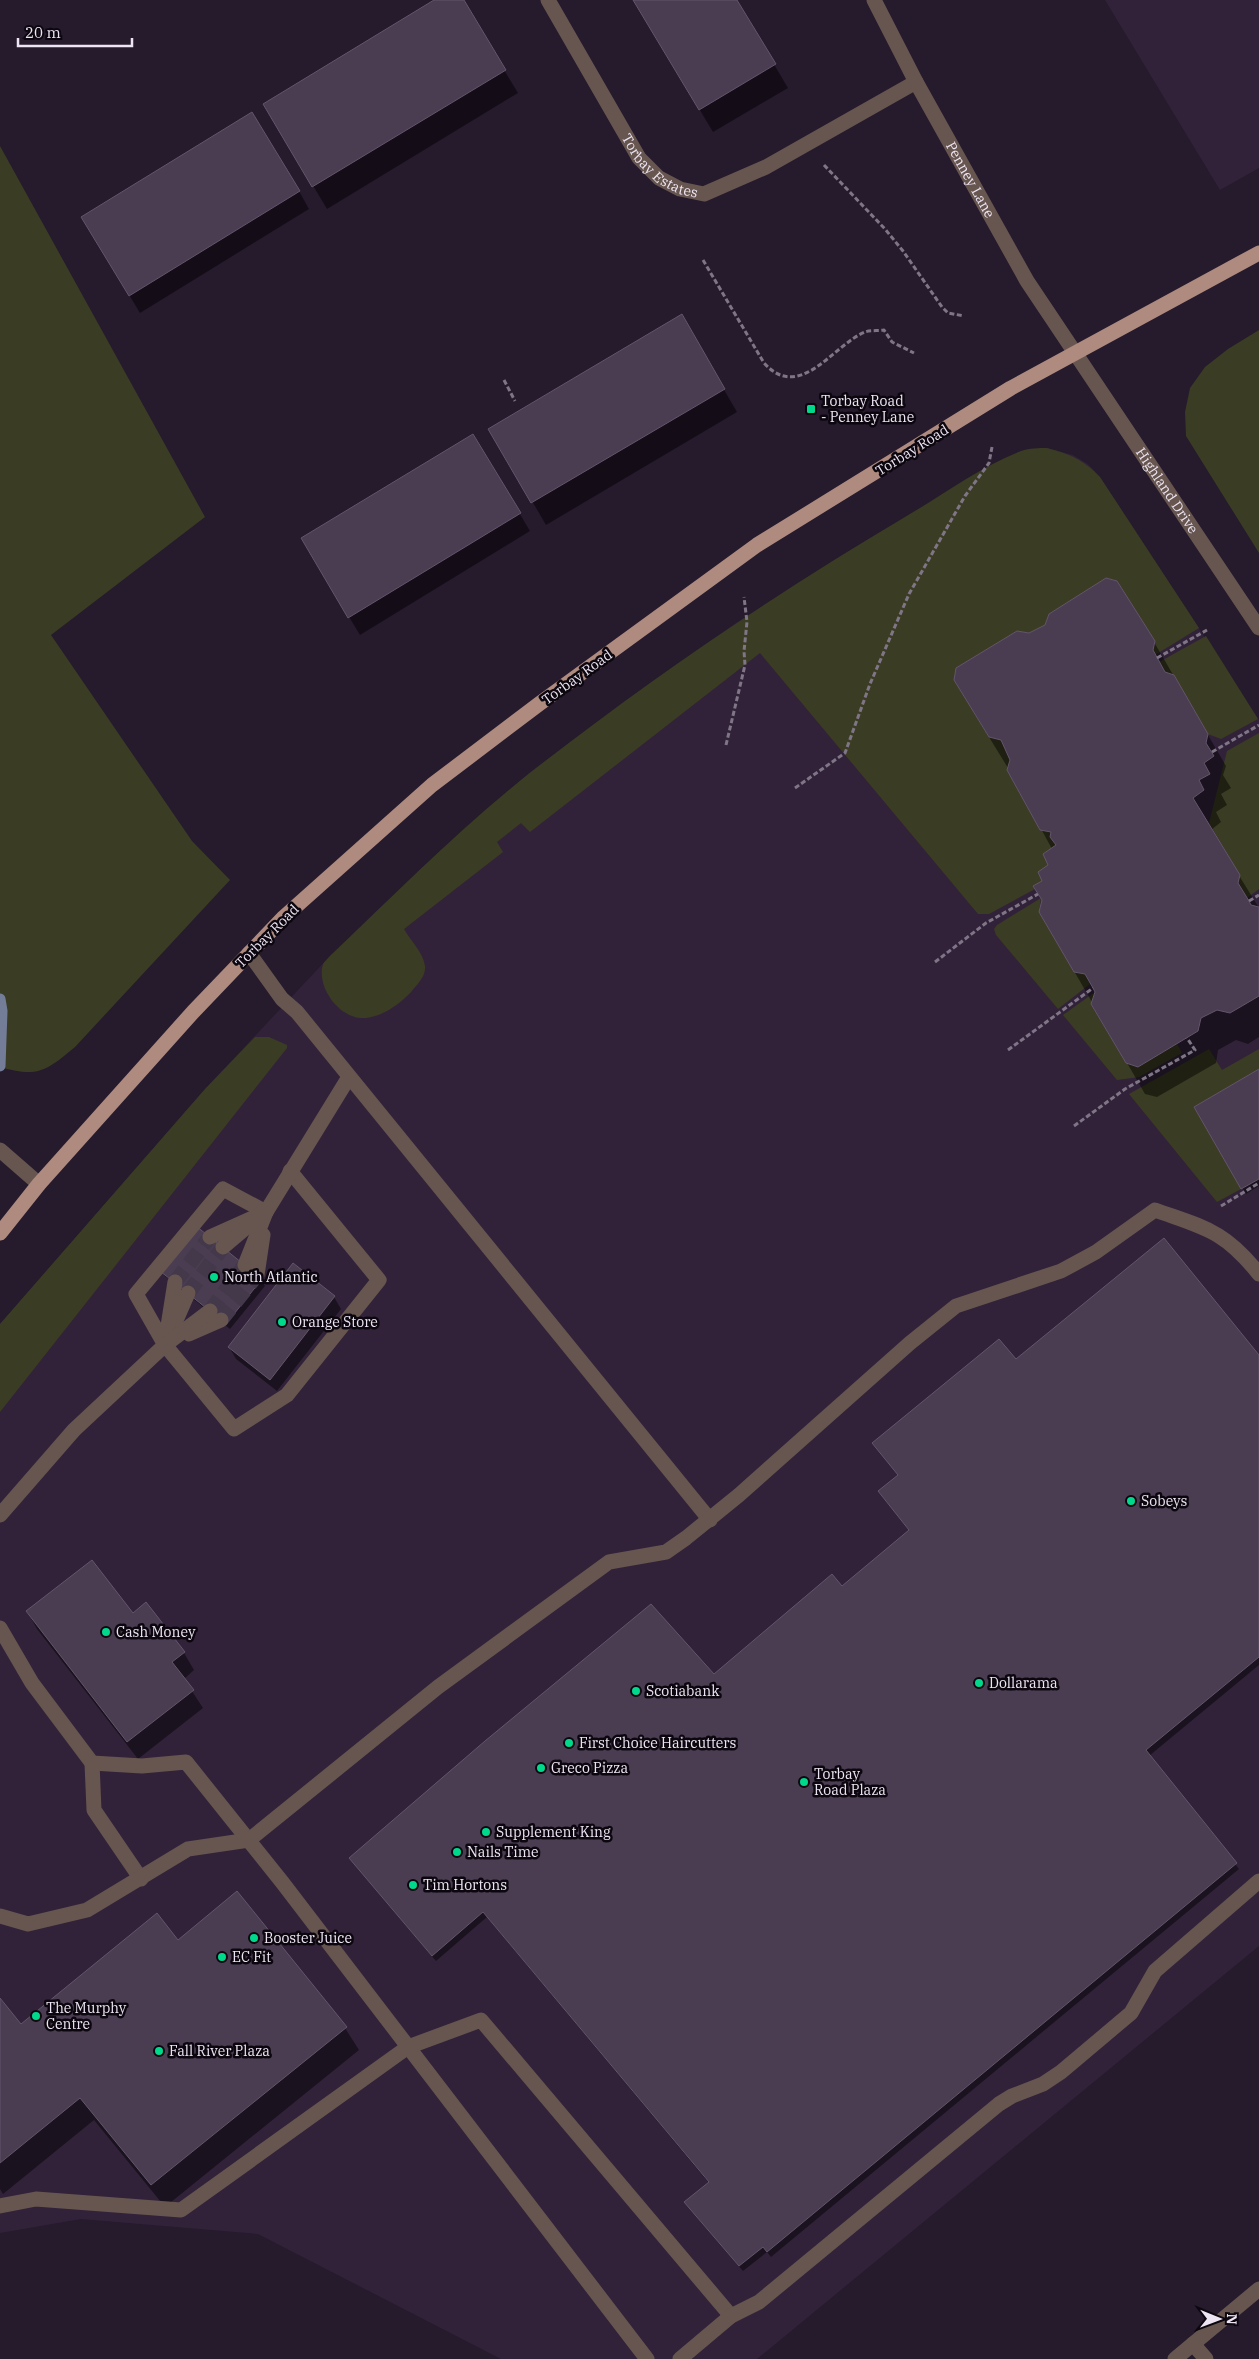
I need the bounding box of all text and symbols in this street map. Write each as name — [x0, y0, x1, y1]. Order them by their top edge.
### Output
scale bar — [18, 15, 131, 47]
text: 20 m — [25, 23, 61, 42]
street label: Torbay Estates — [618, 130, 700, 202]
street label: Penney Lane — [942, 138, 999, 221]
place label: Torbay Road - Penney Lane — [821, 392, 914, 426]
marker: Torbay Road - Penney Lane — [805, 403, 817, 415]
street label: Torbay Road — [872, 420, 952, 480]
street label: Highland Drive — [1132, 444, 1202, 537]
street label: Torbay Road — [538, 645, 616, 709]
street label: Torbay Road — [231, 900, 303, 972]
place label: North Atlantic — [224, 1268, 318, 1286]
marker: North Atlantic — [208, 1271, 220, 1283]
place label: Orange Store — [292, 1313, 378, 1331]
marker: Orange Store — [276, 1316, 288, 1328]
place label: Sobeys — [1141, 1492, 1187, 1510]
marker: Sobeys — [1125, 1495, 1137, 1507]
place label: Cash Money — [116, 1623, 196, 1641]
marker: Cash Money — [100, 1626, 112, 1638]
place label: Dollarama — [989, 1674, 1058, 1692]
marker: Dollarama — [973, 1677, 985, 1689]
place label: Scotiabank — [646, 1682, 720, 1700]
marker: Scotiabank — [630, 1685, 642, 1697]
place label: First Choice Haircutters — [579, 1734, 737, 1752]
marker: First Choice Haircutters — [563, 1737, 575, 1749]
place label: Greco Pizza — [551, 1759, 628, 1777]
marker: Greco Pizza — [535, 1762, 547, 1774]
place label: Torbay Road Plaza — [814, 1765, 886, 1799]
marker: Torbay Road Plaza — [798, 1776, 810, 1788]
place label: Supplement King — [496, 1823, 611, 1841]
marker: Supplement King — [480, 1826, 492, 1838]
place label: Nails Time — [467, 1843, 539, 1861]
marker: Nails Time — [451, 1846, 463, 1858]
place label: Tim Hortons — [423, 1876, 507, 1894]
marker: Tim Hortons — [407, 1879, 419, 1891]
place label: Booster Juice — [264, 1929, 352, 1947]
marker: Booster Juice — [248, 1932, 260, 1944]
place label: EC Fit — [232, 1948, 271, 1966]
marker: EC Fit — [216, 1951, 228, 1963]
place label: The Murphy Centre — [46, 1999, 127, 2033]
marker: The Murphy Centre — [30, 2010, 42, 2022]
place label: Fall River Plaza — [169, 2042, 270, 2060]
marker: Fall River Plaza — [153, 2045, 165, 2057]
north arrow — [1194, 2294, 1244, 2344]
text: N — [1223, 2314, 1241, 2325]

